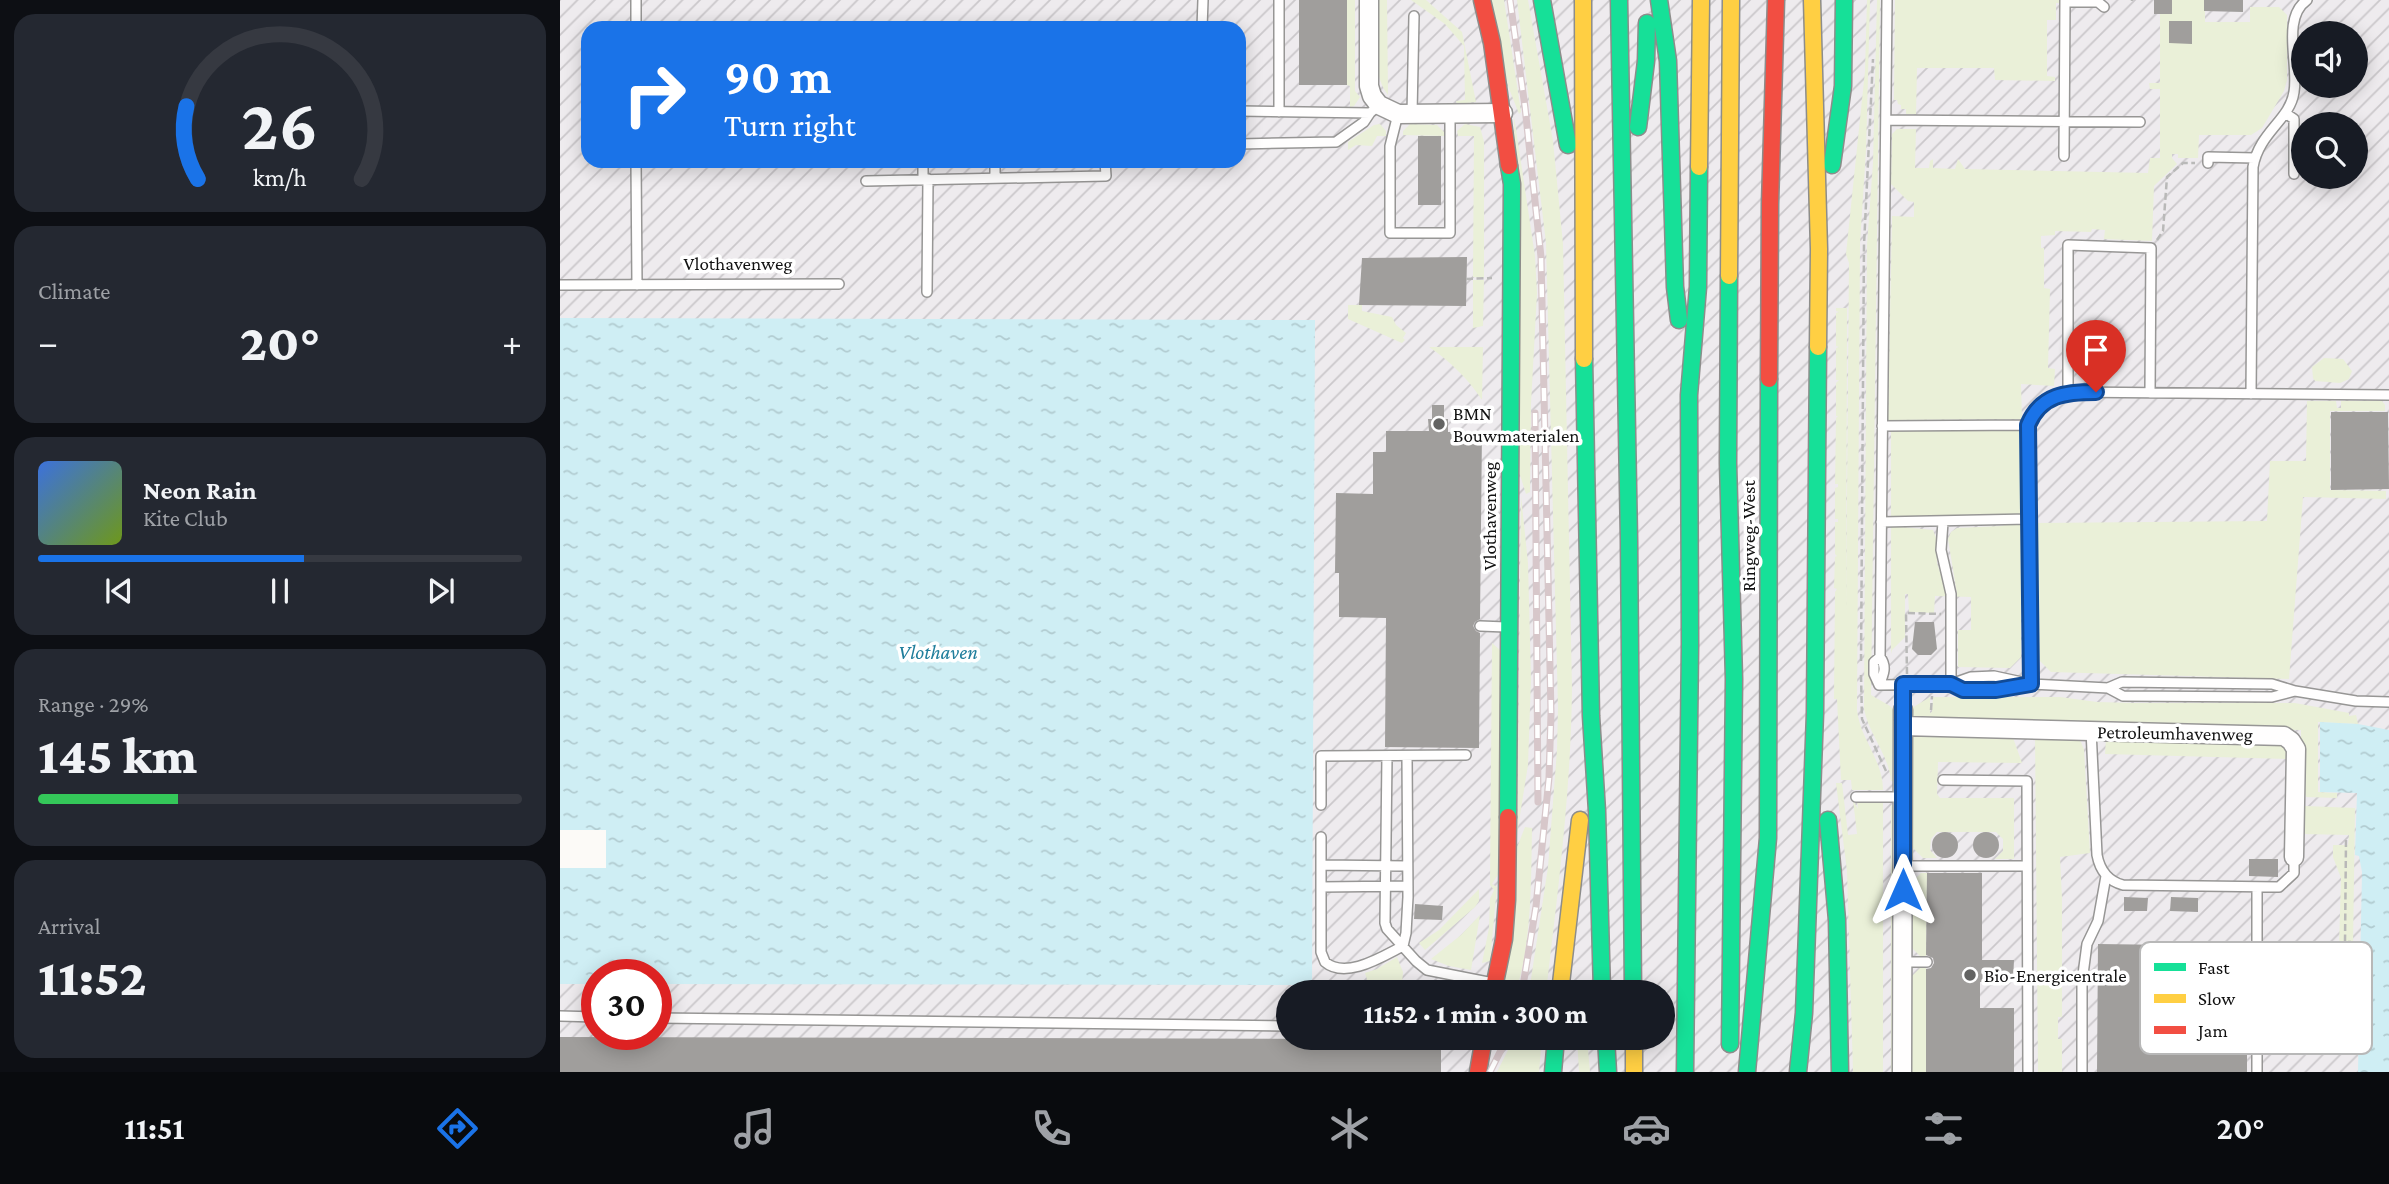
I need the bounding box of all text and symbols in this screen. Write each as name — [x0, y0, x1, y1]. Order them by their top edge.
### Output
map controls — [2291, 21, 2368, 189]
button: sound — [2291, 21, 2368, 98]
icon: right — [609, 49, 700, 140]
text: 90 m — [724, 49, 831, 104]
text: 26 — [242, 84, 318, 165]
text: Turn right — [724, 107, 856, 143]
button: search — [2291, 112, 2368, 189]
text: km/h — [253, 164, 307, 191]
street label: Vlothavenweg — [684, 253, 792, 274]
text: Climate — [38, 278, 110, 304]
text: 20° — [240, 313, 320, 371]
pin — [2066, 320, 2126, 392]
text: − — [38, 321, 58, 363]
text: + — [502, 321, 522, 363]
icon: arrive — [2077, 331, 2115, 369]
place label: BMN Bouwmaterialen — [1453, 403, 1580, 446]
marker: BMN Bouwmaterialen — [1431, 416, 1447, 432]
street label: Vlothavenweg — [1479, 462, 1500, 570]
text: Neon Rain — [143, 476, 257, 505]
street label: Ringweg-West — [1738, 480, 1759, 592]
text: Kite Club — [143, 505, 228, 531]
icon: previous — [100, 572, 138, 610]
icon: pause — [261, 572, 299, 610]
icon: next — [422, 572, 460, 610]
water label: Vlothaven — [898, 640, 978, 664]
text: Range · 29% — [38, 691, 148, 717]
street label: Petroleumhavenweg — [2097, 721, 2253, 745]
text: 145 km — [38, 726, 197, 784]
position arrow — [1866, 853, 1940, 927]
text: Arrival — [38, 913, 101, 939]
legend — [2140, 942, 2372, 1054]
text: 11:52 — [38, 948, 147, 1006]
text: Fast — [2198, 957, 2230, 978]
speed limit sign: 30 — [581, 959, 672, 1050]
place label: Bio-Energicentrale — [1984, 965, 2127, 986]
marker: Bio-Energicentrale — [1962, 967, 1978, 983]
text: Slow — [2198, 988, 2235, 1009]
text: 11:52 · 1 min · 300 m — [1364, 1000, 1587, 1029]
text: Jam — [2196, 1020, 2228, 1041]
icon: directions — [433, 1104, 482, 1153]
icon: music — [730, 1104, 779, 1153]
icon: phone — [1027, 1104, 1076, 1153]
icon: climate — [1325, 1104, 1374, 1153]
icon: car — [1622, 1104, 1671, 1153]
icon: filters — [1919, 1104, 1968, 1153]
text: 11:51 — [124, 1110, 184, 1146]
text: 20° — [2217, 1110, 2265, 1146]

